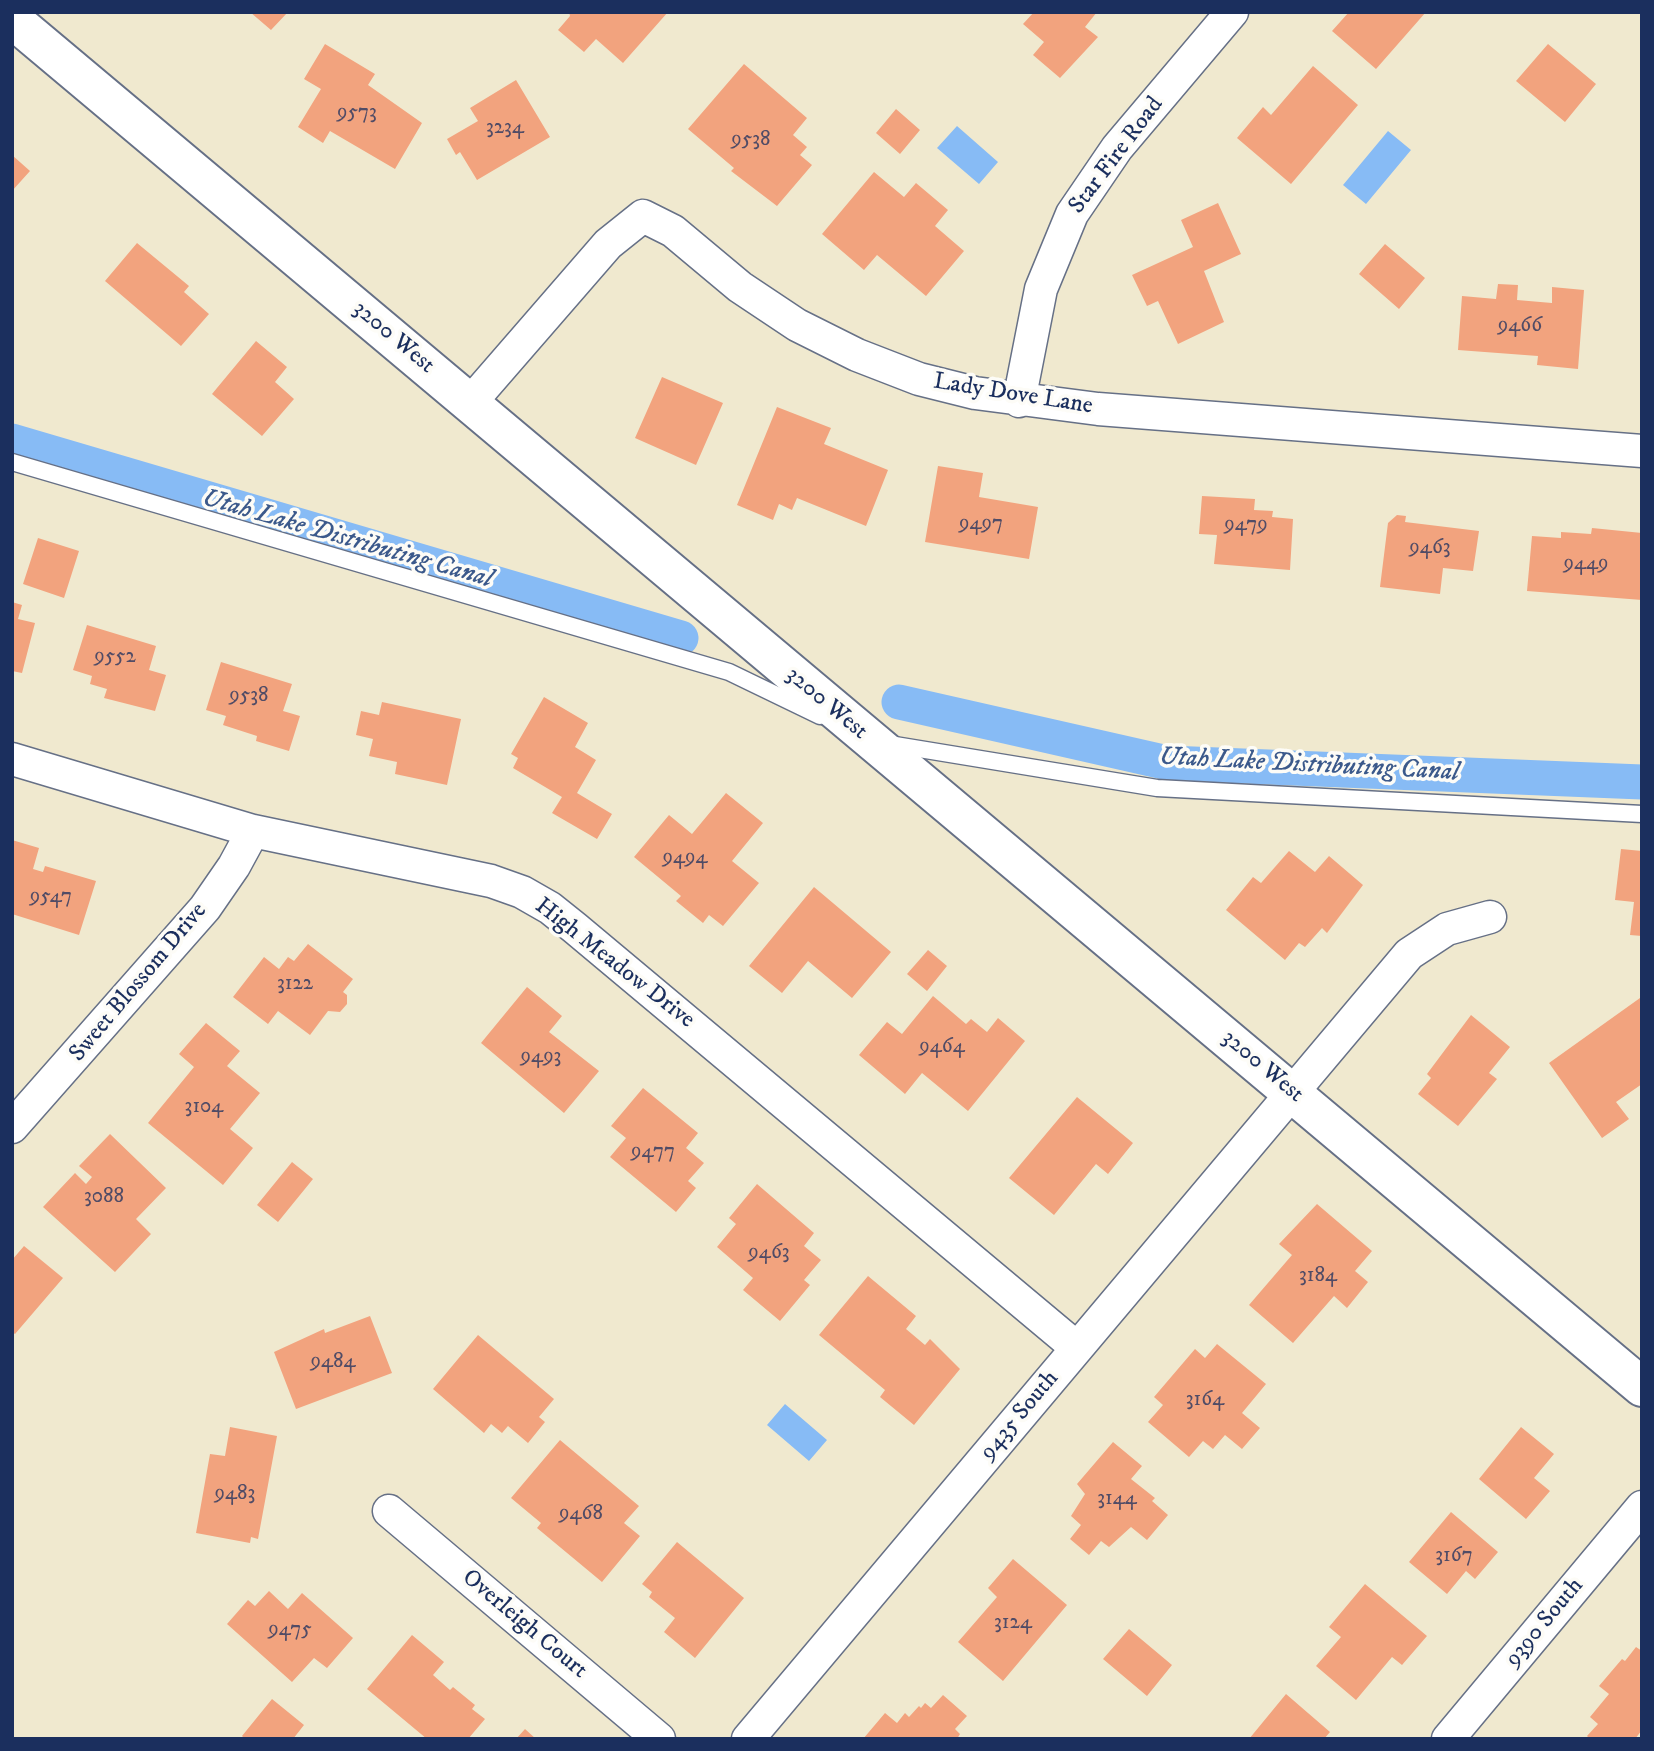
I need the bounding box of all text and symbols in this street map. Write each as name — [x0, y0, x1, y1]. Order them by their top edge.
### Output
street label: Star Fire Road — [1064, 92, 1170, 220]
house number: 9573 — [337, 101, 377, 127]
house number: 3234 — [486, 116, 524, 142]
house number: 9538 — [731, 128, 771, 154]
street label: 3200 West — [346, 295, 440, 381]
house number: 9466 — [1498, 314, 1542, 340]
street label: Lady Dove Lane — [931, 368, 1095, 422]
water label: Utah Lake Distributing Canal — [198, 484, 496, 596]
house number: 9497 — [959, 512, 1003, 538]
house number: 9479 — [1224, 513, 1268, 539]
house number: 9463 — [1409, 536, 1451, 562]
house number: 9449 — [1563, 552, 1609, 578]
house number: 9552 — [94, 645, 136, 671]
street label: 3200 West — [779, 661, 873, 747]
house number: 9538 — [229, 684, 269, 710]
water label: Utah Lake Distributing Canal — [1158, 743, 1460, 789]
house number: 9494 — [662, 846, 708, 872]
house number: 9547 — [30, 885, 72, 911]
street label: High Meadow Drive — [528, 893, 700, 1035]
street label: Sweet Blossom Drive — [64, 898, 214, 1068]
house number: 3122 — [277, 972, 313, 998]
street label: 3200 West — [1215, 1024, 1309, 1110]
house number: 9464 — [919, 1035, 965, 1061]
house number: 9493 — [521, 1045, 561, 1071]
house number: 3104 — [185, 1095, 223, 1121]
house number: 9477 — [631, 1140, 675, 1166]
house number: 3088 — [84, 1185, 124, 1211]
house number: 9463 — [748, 1241, 790, 1267]
house number: 3184 — [1299, 1264, 1337, 1290]
house number: 9484 — [310, 1350, 356, 1376]
street label: 9435 South — [974, 1365, 1066, 1467]
house number: 3164 — [1186, 1388, 1224, 1414]
house number: 9483 — [215, 1482, 255, 1508]
house number: 3144 — [1097, 1487, 1137, 1513]
house number: 9468 — [559, 1502, 603, 1528]
house number: 3167 — [1435, 1544, 1473, 1570]
street label: Overleigh Court — [455, 1564, 593, 1686]
street label: 9390 South — [1500, 1573, 1590, 1673]
house number: 3124 — [994, 1611, 1032, 1637]
house number: 9475 — [268, 1618, 312, 1644]

